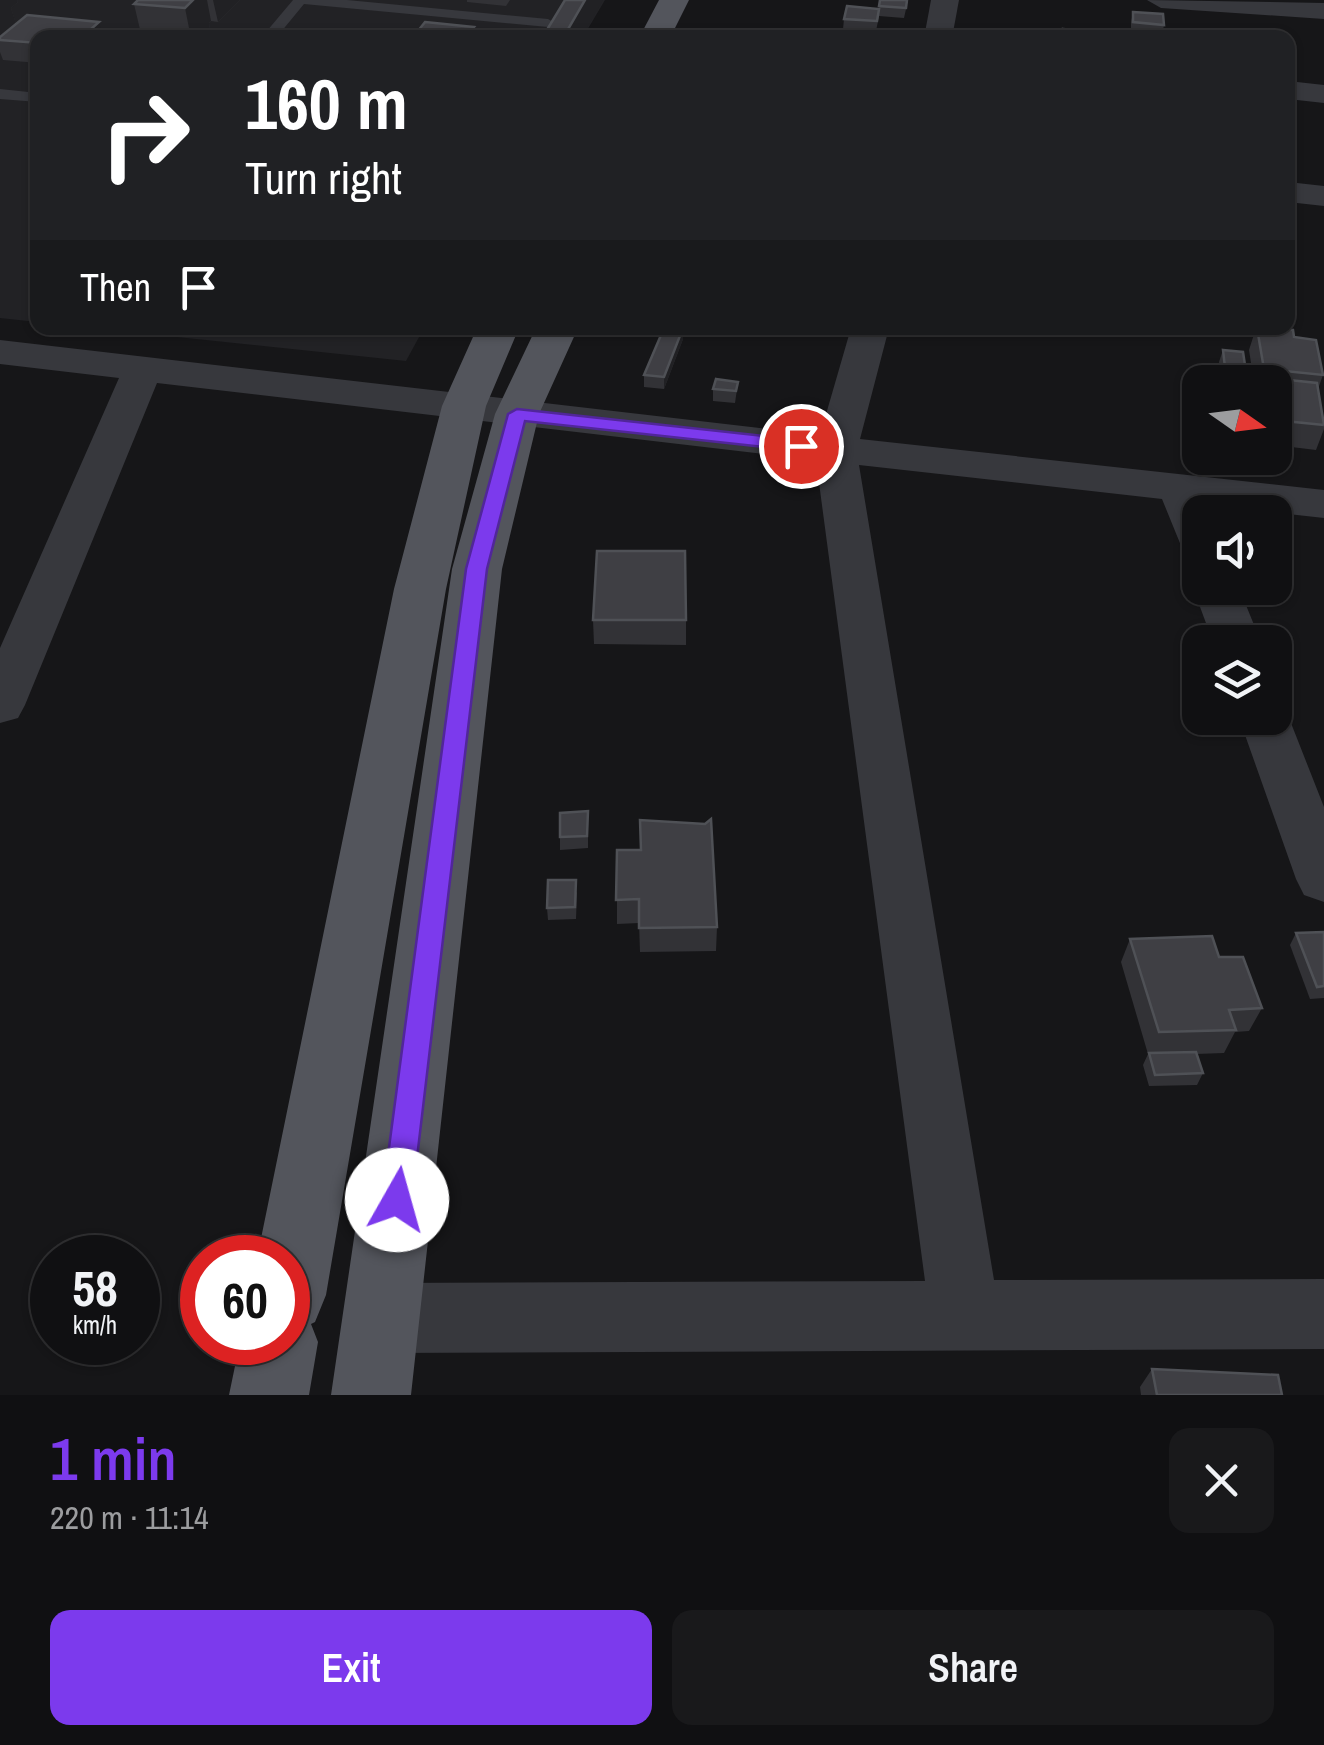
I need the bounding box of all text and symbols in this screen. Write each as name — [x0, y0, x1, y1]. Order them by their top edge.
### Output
text: 160 m — [245, 57, 408, 151]
icon: right — [80, 70, 210, 200]
text: Turn right — [245, 147, 402, 208]
icon: arrive — [171, 260, 226, 315]
text: Then — [80, 262, 151, 313]
north arrow — [1182, 365, 1292, 475]
map controls — [1182, 365, 1292, 735]
pin — [759, 404, 844, 489]
icon: arrive — [774, 419, 829, 474]
button: sound — [1182, 495, 1292, 605]
button: layers — [1182, 625, 1292, 735]
position arrow — [345, 1148, 449, 1252]
speed limit sign: 60 — [180, 1235, 310, 1365]
text: 58 — [72, 1254, 118, 1322]
text: km/h — [73, 1308, 117, 1342]
text: 1 min — [50, 1418, 177, 1499]
button: close — [1169, 1428, 1274, 1533]
text: 220 m · 11:14 — [50, 1496, 209, 1539]
button: Exit — [50, 1610, 652, 1725]
button: Share — [672, 1610, 1274, 1725]

